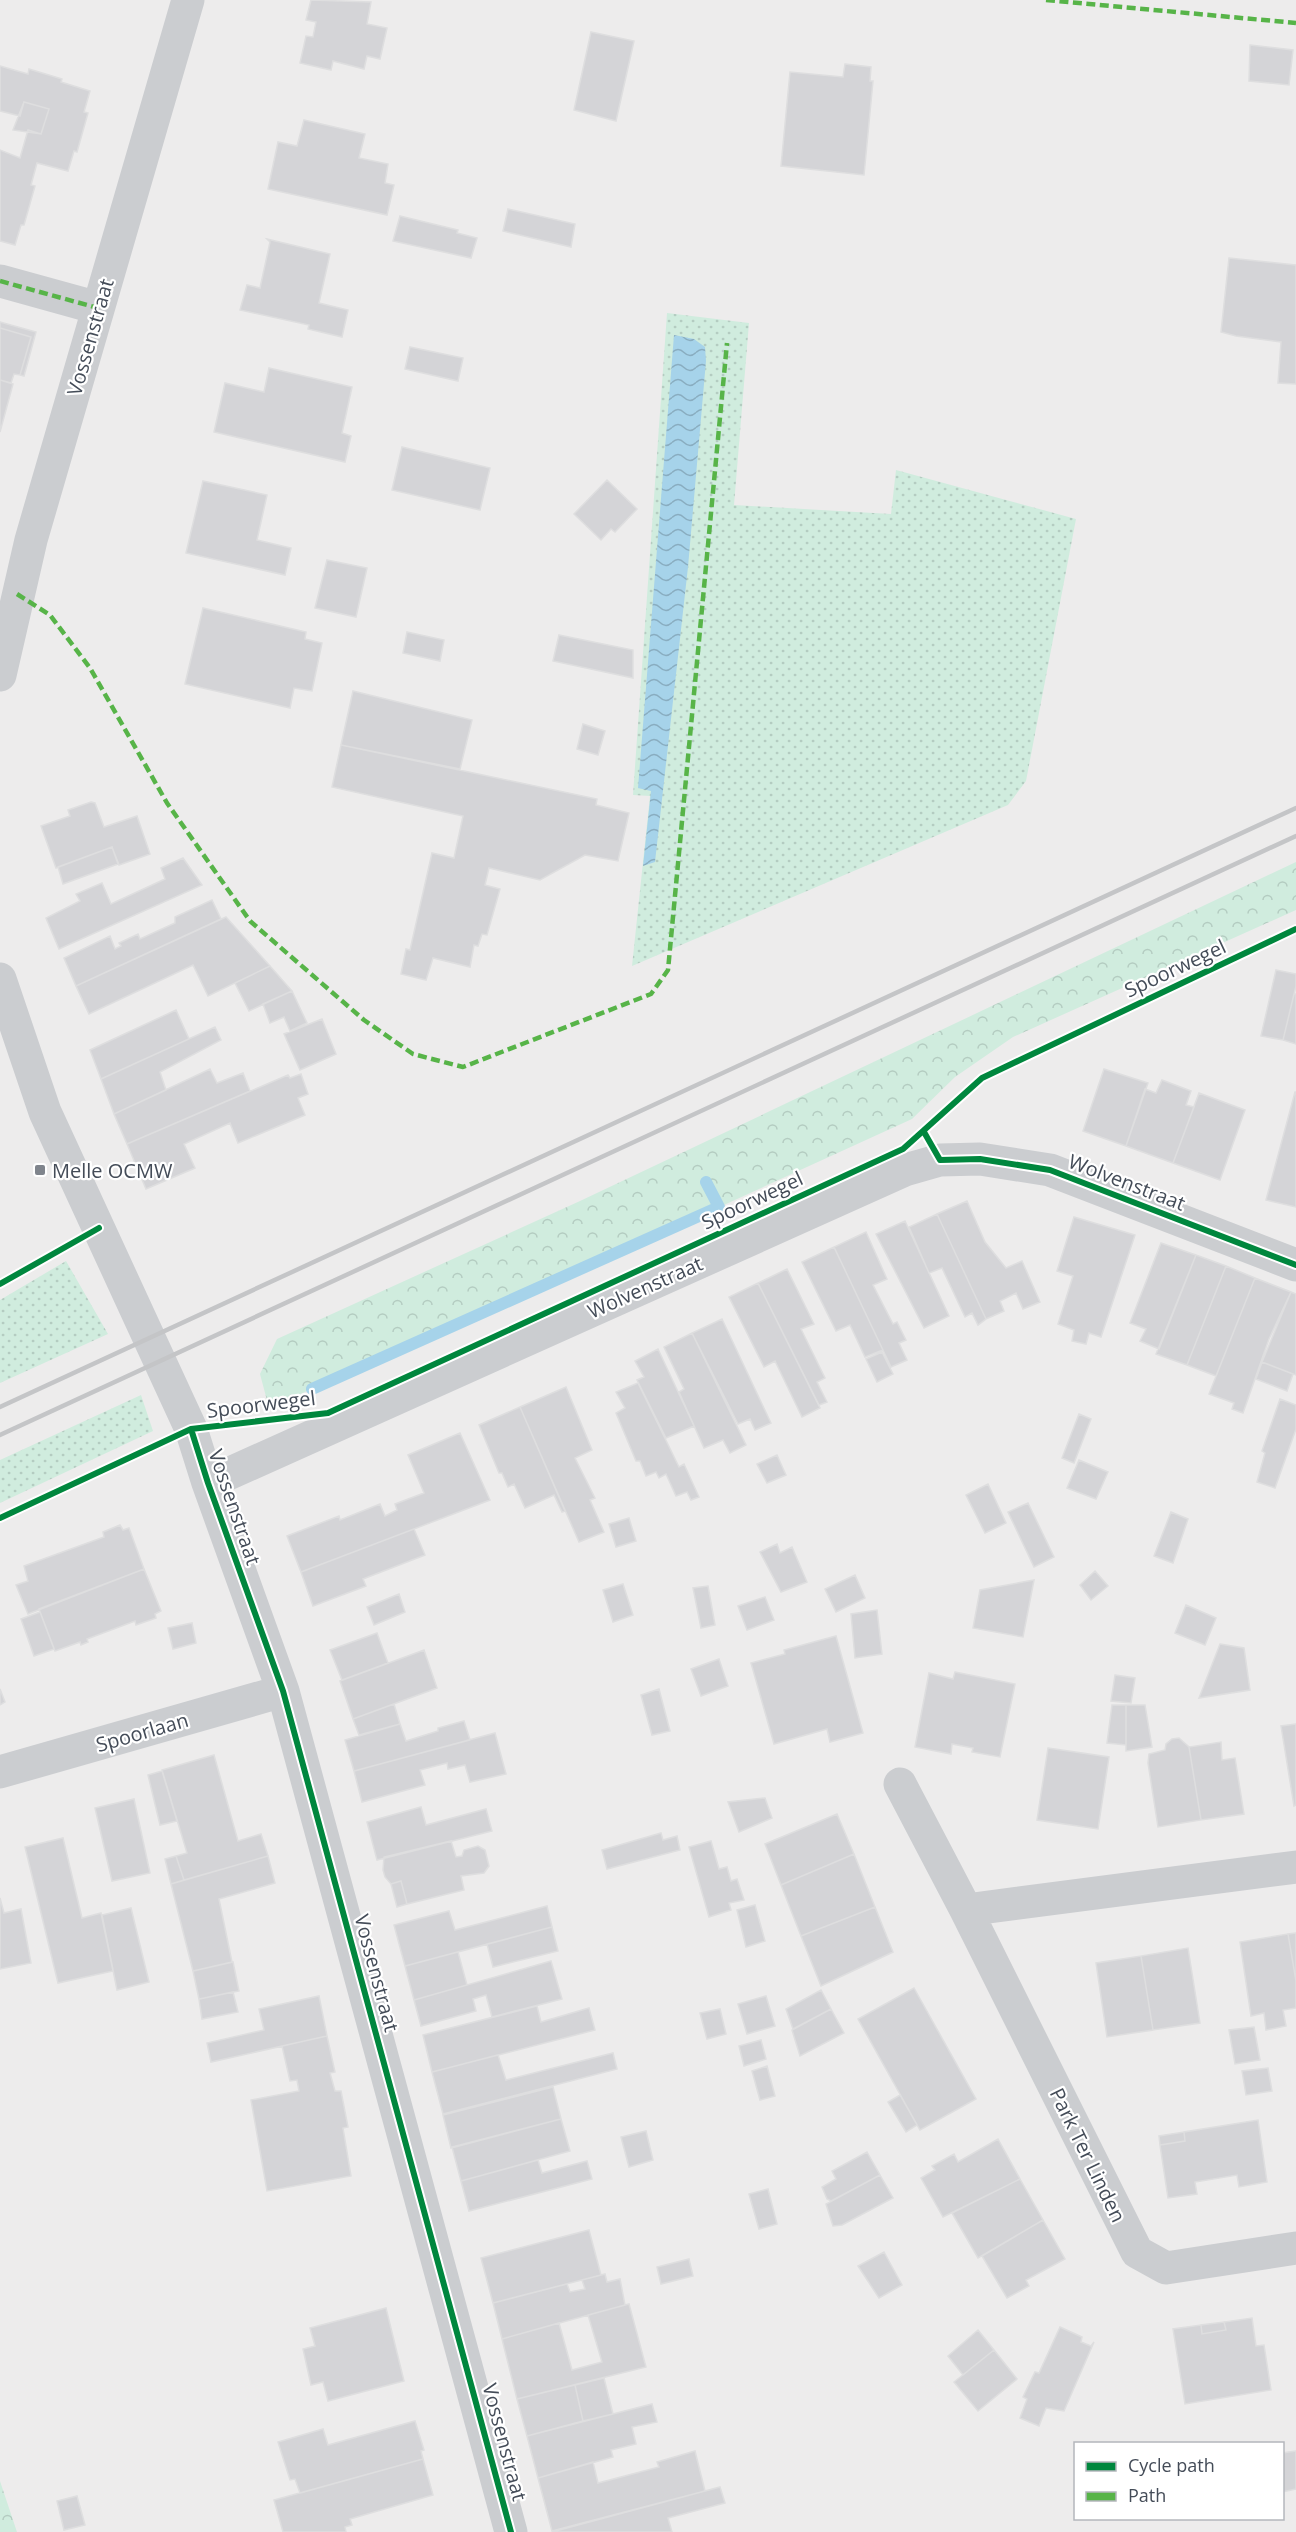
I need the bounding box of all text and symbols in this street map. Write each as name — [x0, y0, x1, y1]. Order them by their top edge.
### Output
street label: Vossenstraat — [60, 275, 120, 399]
street label: Spoorwegel — [1120, 933, 1230, 1003]
street label: Wolvenstraat — [1065, 1147, 1189, 1217]
place label: Melle OCMW — [52, 1157, 173, 1184]
marker: Melle OCMW — [33, 1163, 47, 1177]
street label: Spoorwegel — [697, 1165, 807, 1235]
street label: Wolvenstraat — [583, 1250, 707, 1324]
street label: Spoorwegel — [205, 1384, 317, 1424]
street label: Vossenstraat — [203, 1446, 267, 1568]
street label: Spoorlaan — [93, 1706, 191, 1758]
street label: Vossenstraat — [348, 1911, 406, 2035]
street label: Park Ter Linden — [1044, 2083, 1132, 2227]
street label: Vossenstraat — [476, 2380, 534, 2504]
legend — [1074, 2442, 1284, 2520]
text: Cycle path — [1128, 2453, 1215, 2477]
text: Path — [1128, 2483, 1166, 2507]

